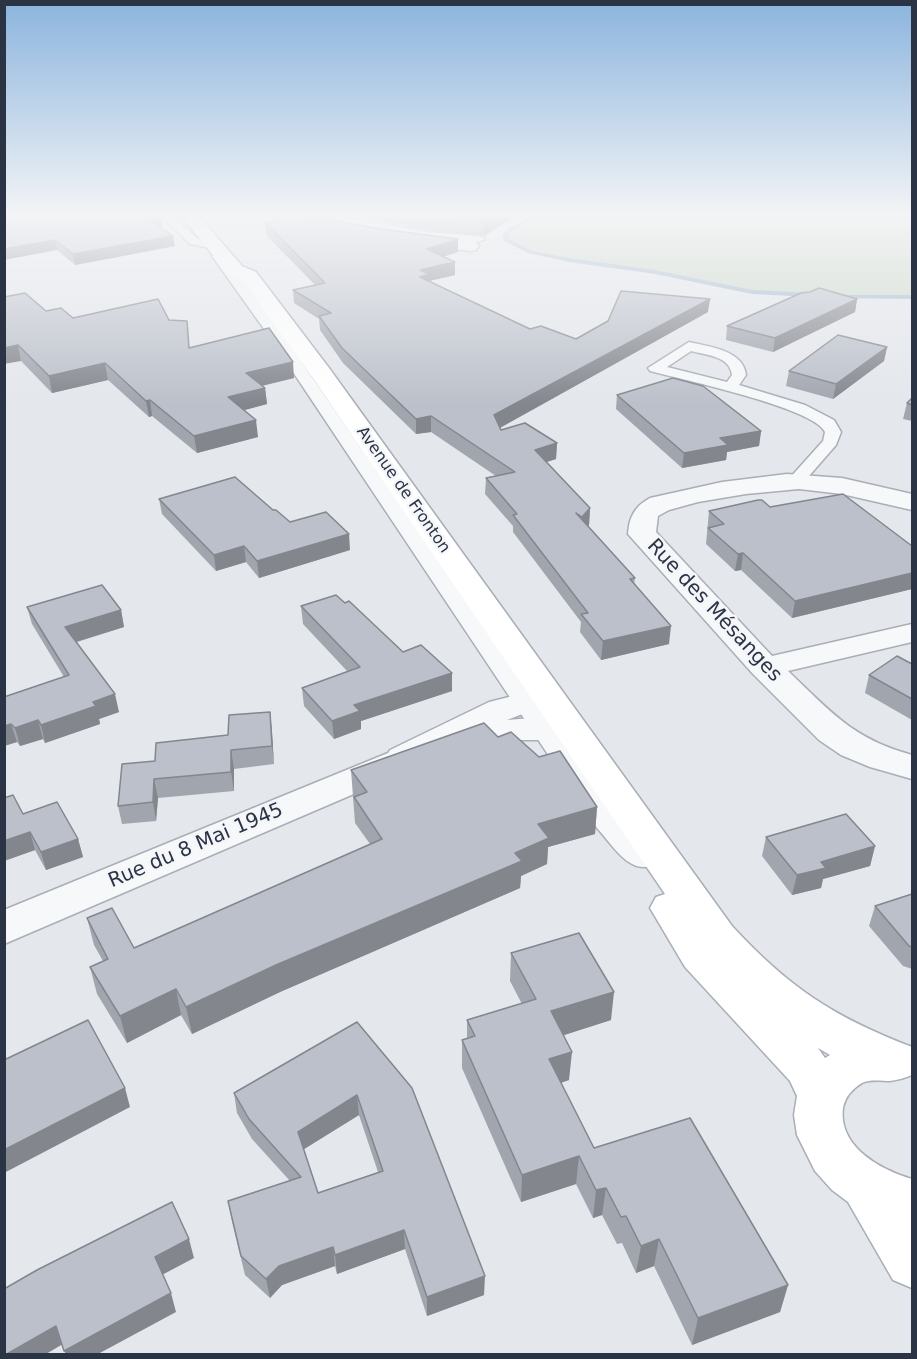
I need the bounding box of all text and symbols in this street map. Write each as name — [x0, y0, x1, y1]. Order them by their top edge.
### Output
street label: Avenue de Fronton — [352, 423, 454, 557]
street label: Rue des Mésanges — [642, 535, 786, 687]
street label: Rue du 8 Mai 1945 — [105, 798, 287, 894]

